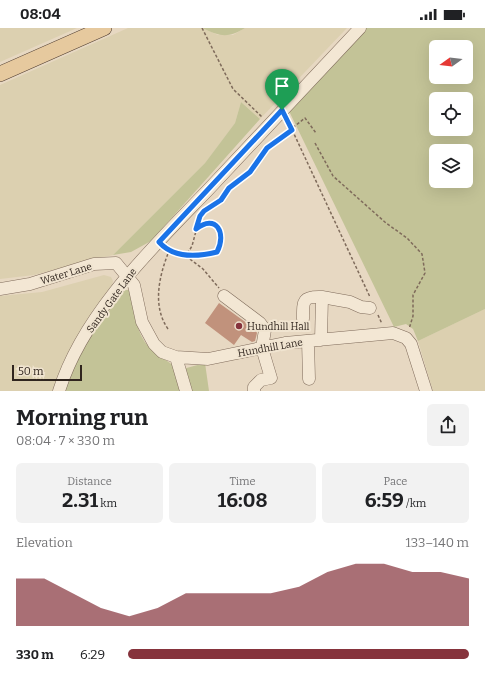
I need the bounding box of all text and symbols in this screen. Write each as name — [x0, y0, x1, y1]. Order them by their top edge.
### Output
text: 08:04 — [20, 5, 61, 23]
north arrow — [429, 40, 473, 84]
map controls — [429, 40, 473, 188]
pin — [265, 69, 299, 110]
icon: arrive — [271, 75, 293, 97]
button: locate — [429, 92, 473, 136]
button: layers — [429, 144, 473, 188]
street label: Water Lane — [39, 260, 93, 287]
street label: Sandy Gate Lane — [84, 266, 139, 335]
marker: Hundhill Hall — [234, 321, 244, 331]
place label: Hundhill Hall — [247, 321, 310, 333]
street label: Hundhill Lane — [237, 336, 304, 360]
scale bar — [12, 363, 82, 382]
text: 50 m — [18, 365, 44, 378]
text: Morning run — [16, 404, 148, 431]
button: share — [427, 404, 469, 446]
text: 08:04 · 7 × 330 m — [16, 433, 115, 448]
text: Distance — [67, 475, 112, 488]
text: Time — [230, 475, 255, 488]
text: Pace — [384, 475, 407, 488]
text: 2.31 — [62, 488, 98, 512]
text: 16:08 — [218, 488, 267, 512]
text: 6:59 — [365, 488, 404, 512]
text: km — [98, 497, 117, 510]
text: /km — [404, 497, 426, 510]
text: Elevation — [16, 535, 73, 550]
text: 133–140 m — [405, 535, 469, 550]
text: 330 m — [16, 647, 54, 662]
text: 6:29 — [80, 647, 105, 662]

